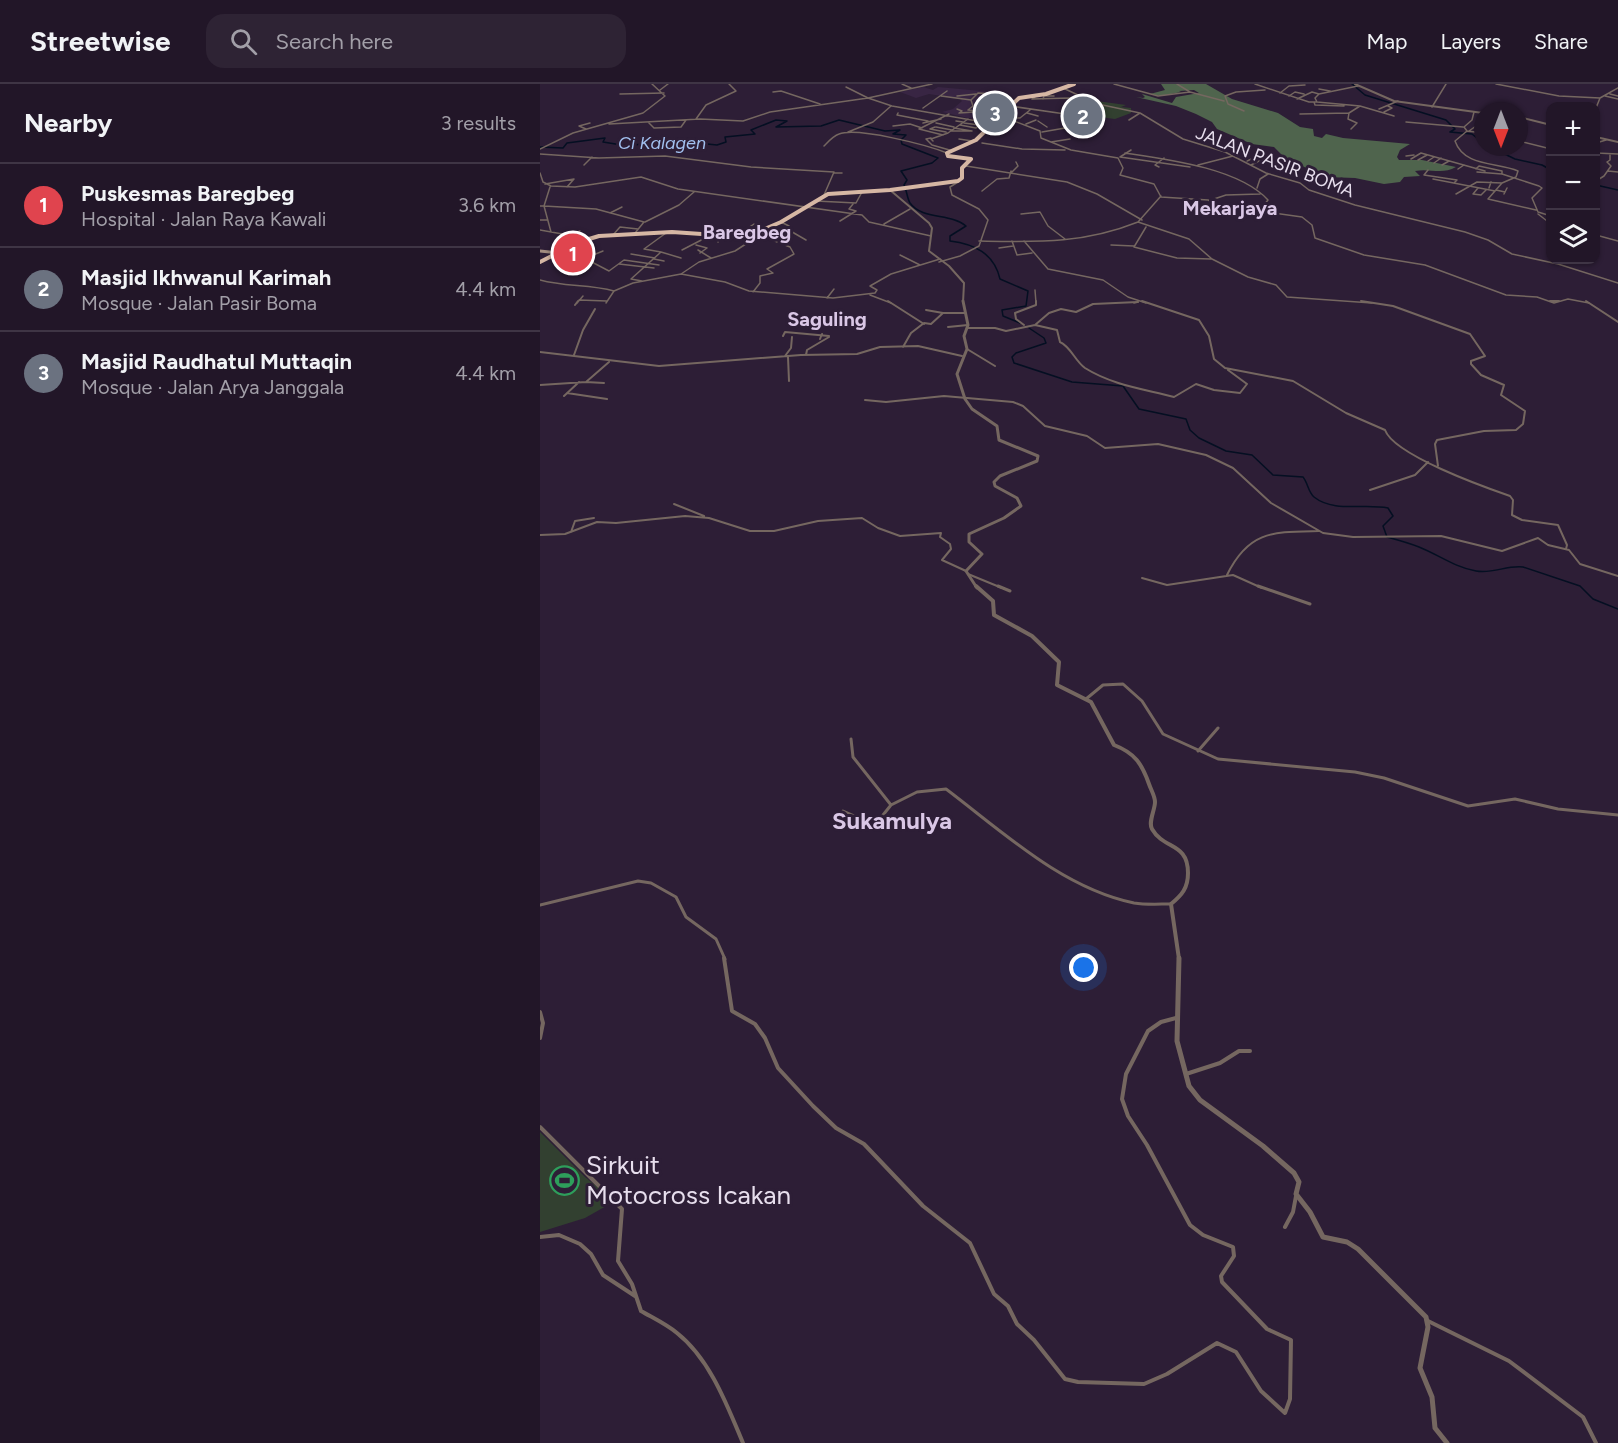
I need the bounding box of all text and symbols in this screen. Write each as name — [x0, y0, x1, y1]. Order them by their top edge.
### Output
search box — [206, 14, 626, 68]
text: Streetwise — [30, 24, 170, 58]
icon: search — [227, 25, 260, 58]
text: Search here — [275, 28, 393, 55]
text: Map — [1367, 29, 1407, 54]
text: Layers — [1440, 29, 1501, 54]
text: Share — [1534, 29, 1588, 54]
pin: 3 — [976, 90, 1014, 135]
pin: 2 — [1064, 93, 1102, 138]
north arrow — [1474, 102, 1528, 156]
map controls — [1546, 102, 1600, 264]
button: + — [1546, 102, 1600, 156]
text: Nearby — [24, 107, 112, 139]
text: 3 results — [441, 111, 516, 135]
street label: JALAN PASIR BOMA — [1193, 122, 1357, 202]
water label: Ci Kalagen — [618, 132, 706, 154]
button: − — [1546, 156, 1600, 210]
text: Puskesmas Baregbeg — [81, 180, 295, 207]
text: 1 — [39, 193, 48, 217]
text: 3.6 km — [458, 193, 516, 217]
district label: Mekarjaya — [1183, 196, 1277, 220]
text: Hospital · Jalan Raya Kawali — [81, 207, 326, 231]
button: layers — [1546, 210, 1600, 264]
district label: Baregbeg — [703, 220, 791, 244]
pin: 1 — [554, 230, 592, 276]
text: Masjid Ikhwanul Karimah — [81, 264, 331, 291]
text: 2 — [38, 277, 49, 301]
text: 4.4 km — [455, 277, 516, 301]
text: Mosque · Jalan Pasir Boma — [81, 291, 317, 315]
district label: Saguling — [787, 307, 867, 331]
text: Masjid Raudhatul Muttaqin — [81, 348, 352, 375]
text: 3 — [38, 361, 49, 385]
text: 4.4 km — [455, 361, 516, 385]
text: Mosque · Jalan Arya Janggala — [81, 375, 344, 399]
district label: Sukamulya — [832, 806, 952, 835]
your location — [1069, 953, 1098, 982]
place label: Sirkuit Motocross Icakan — [586, 1149, 791, 1211]
sports icon: Sirkuit Motocross Icakan — [549, 1164, 581, 1196]

